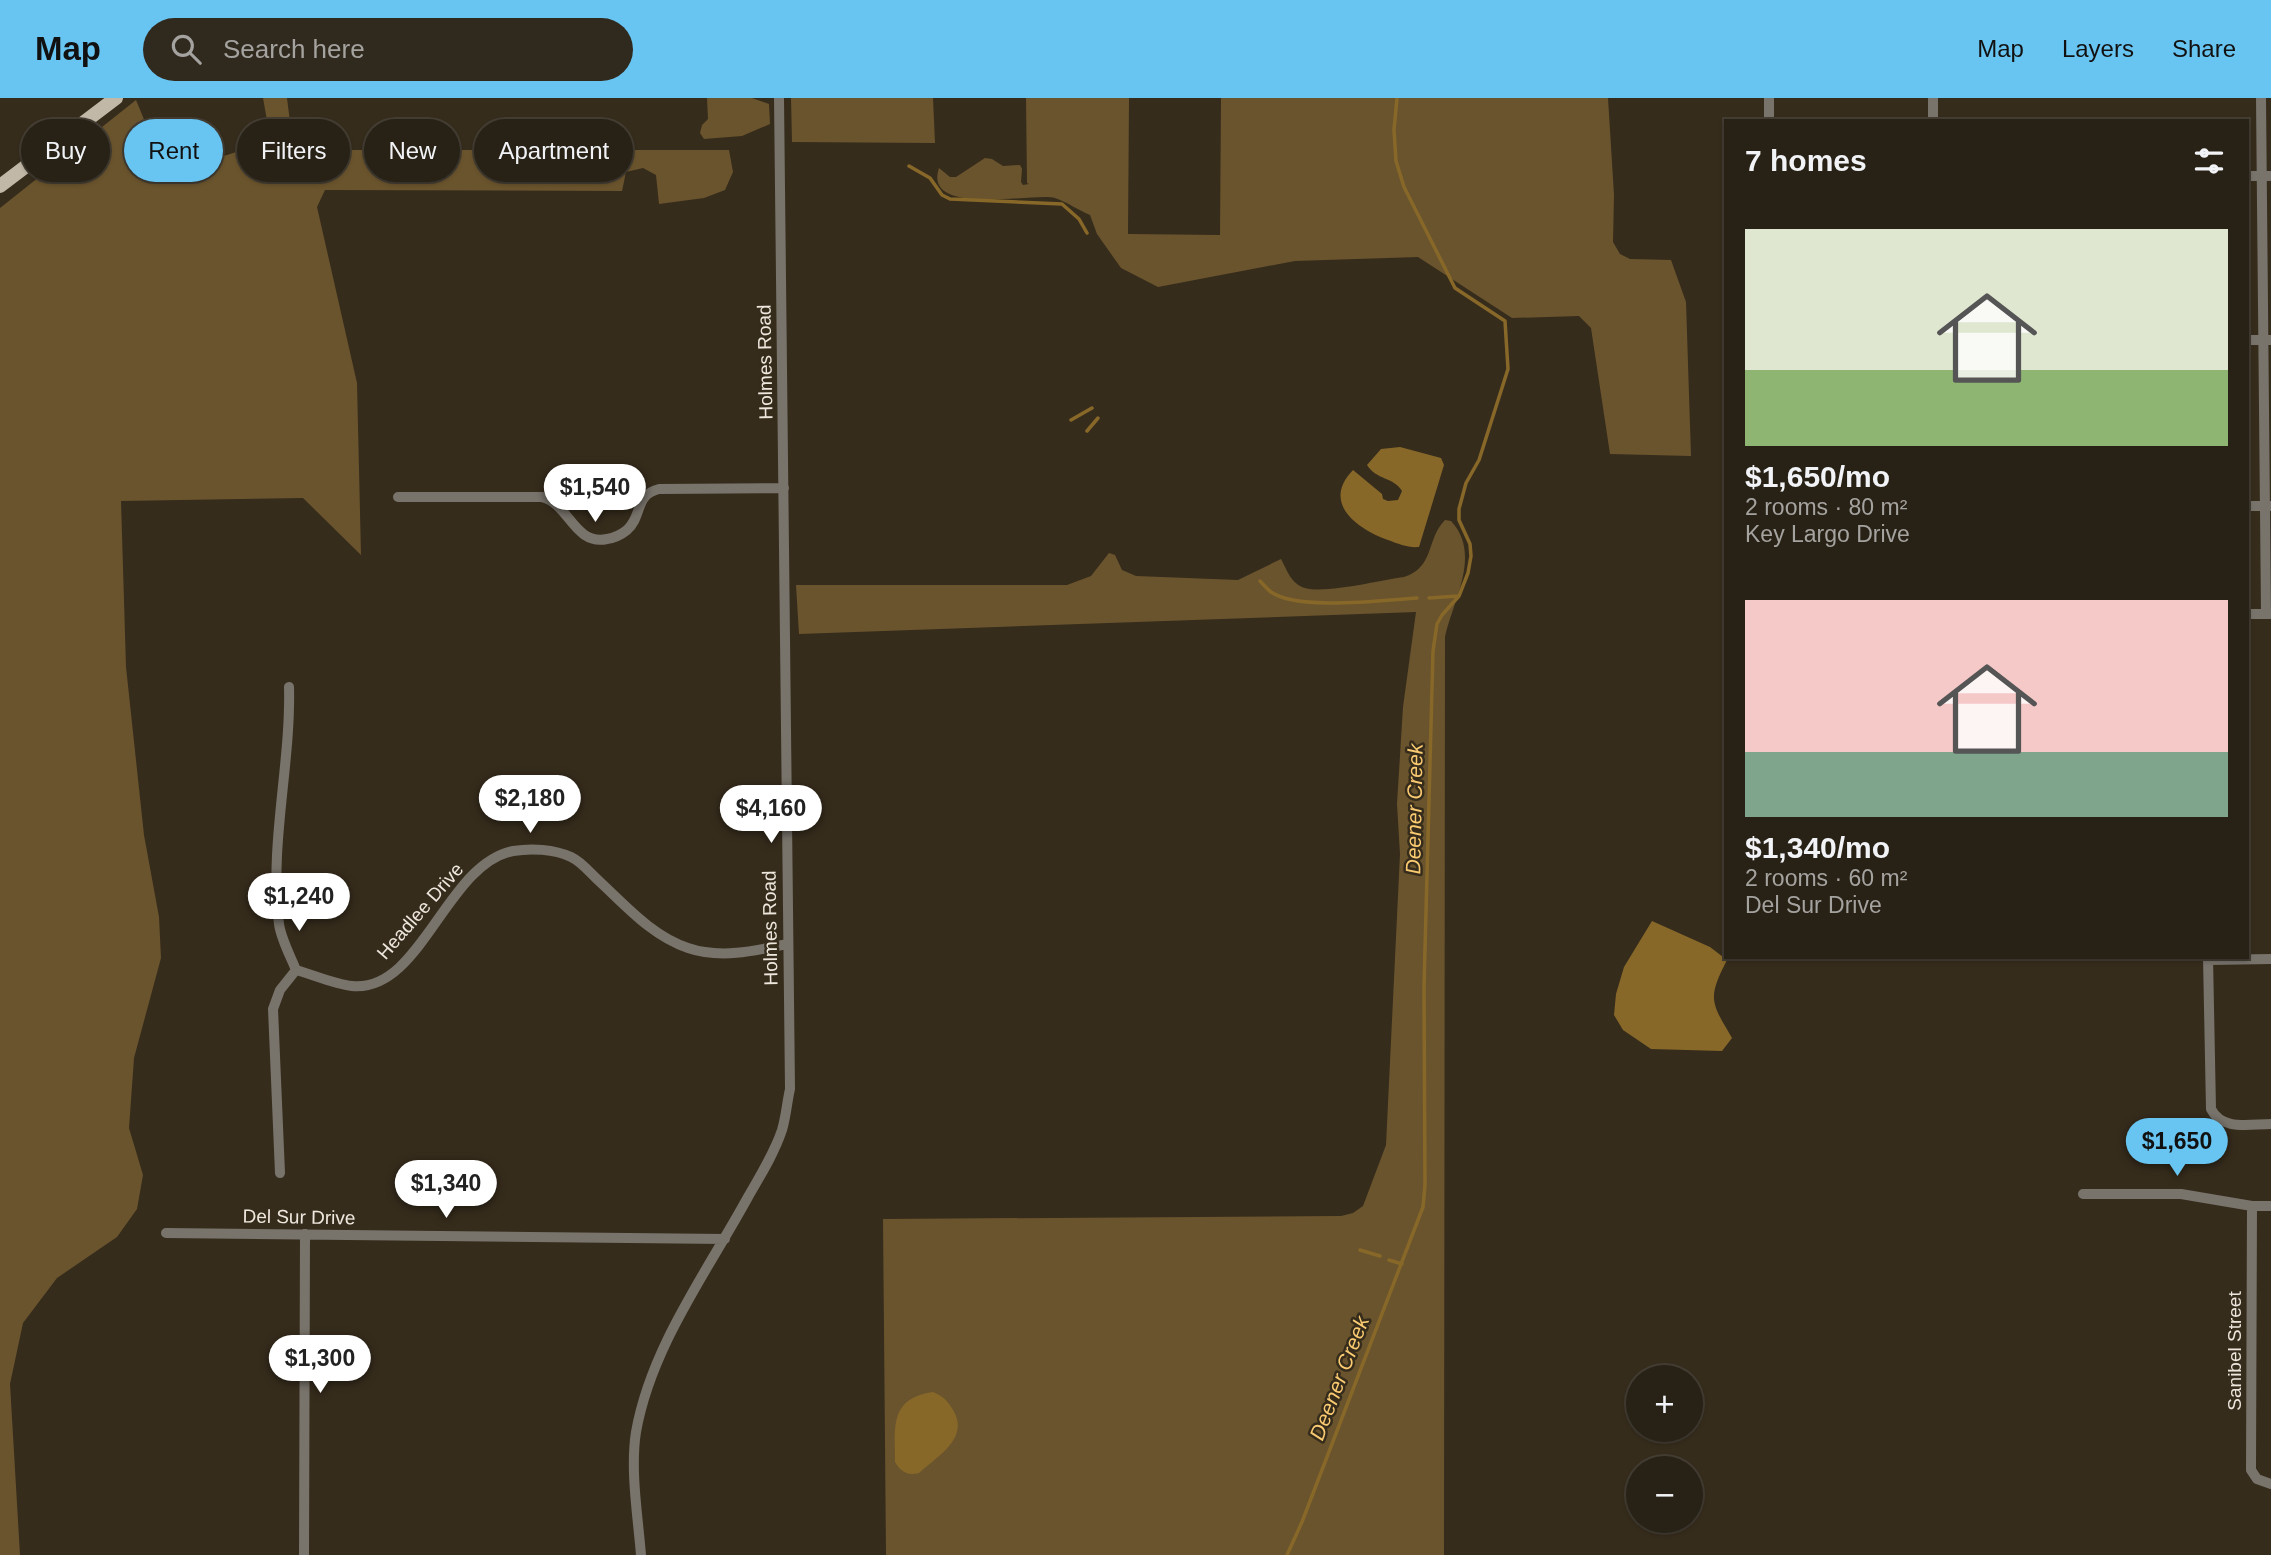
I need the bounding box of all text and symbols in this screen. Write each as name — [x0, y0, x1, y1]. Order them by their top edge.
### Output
search box — [143, 18, 633, 81]
text: Map — [35, 30, 101, 67]
icon: search — [167, 30, 205, 68]
text: Search here — [223, 34, 365, 64]
text: Map — [1977, 35, 2024, 62]
text: Layers — [2062, 35, 2134, 62]
text: Share — [2172, 35, 2236, 62]
chip: Buy — [21, 119, 110, 182]
chip: Rent — [124, 119, 223, 182]
chip: Filters — [237, 119, 350, 182]
chip: New — [364, 119, 460, 182]
chip: Apartment — [474, 119, 633, 182]
icon: filters — [2190, 142, 2228, 180]
text: 7 homes — [1745, 144, 1867, 177]
icon: home — [1924, 275, 2050, 401]
street label: Holmes Road — [753, 304, 777, 420]
text: $1,650/mo — [1745, 460, 1890, 493]
pin: $1,540 — [538, 464, 652, 524]
text: $1,540 — [560, 474, 630, 500]
text: 2 rooms · 80 m² — [1745, 494, 1907, 520]
text: Key Largo Drive — [1745, 521, 1910, 547]
icon: home — [1924, 646, 2050, 772]
water label: Deener Creek — [1401, 742, 1427, 875]
pin: $2,180 — [473, 776, 587, 835]
text: $2,180 — [495, 785, 565, 811]
pin: $4,160 — [714, 786, 828, 845]
text: $4,160 — [736, 795, 806, 821]
text: $1,340/mo — [1745, 831, 1890, 864]
street label: Headlee Drive — [373, 859, 467, 963]
text: 2 rooms · 60 m² — [1745, 865, 1907, 891]
street label: Holmes Road — [758, 870, 782, 986]
pin: $1,240 — [242, 874, 356, 933]
text: $1,240 — [264, 883, 334, 909]
text: Del Sur Drive — [1745, 892, 1882, 918]
pin: $1,650 — [2120, 1118, 2234, 1178]
text: $1,650 — [2142, 1128, 2212, 1154]
pin: $1,340 — [389, 1160, 503, 1220]
text: $1,340 — [411, 1170, 481, 1196]
street label: Del Sur Drive — [242, 1206, 356, 1228]
street label: Sanibel Street — [2224, 1291, 2245, 1411]
water label: Deener Creek — [1305, 1311, 1374, 1443]
pin: $1,300 — [263, 1336, 377, 1395]
text: $1,300 — [285, 1345, 355, 1371]
map controls — [1626, 1365, 1703, 1533]
button: + — [1626, 1365, 1703, 1442]
button: − — [1626, 1456, 1703, 1533]

